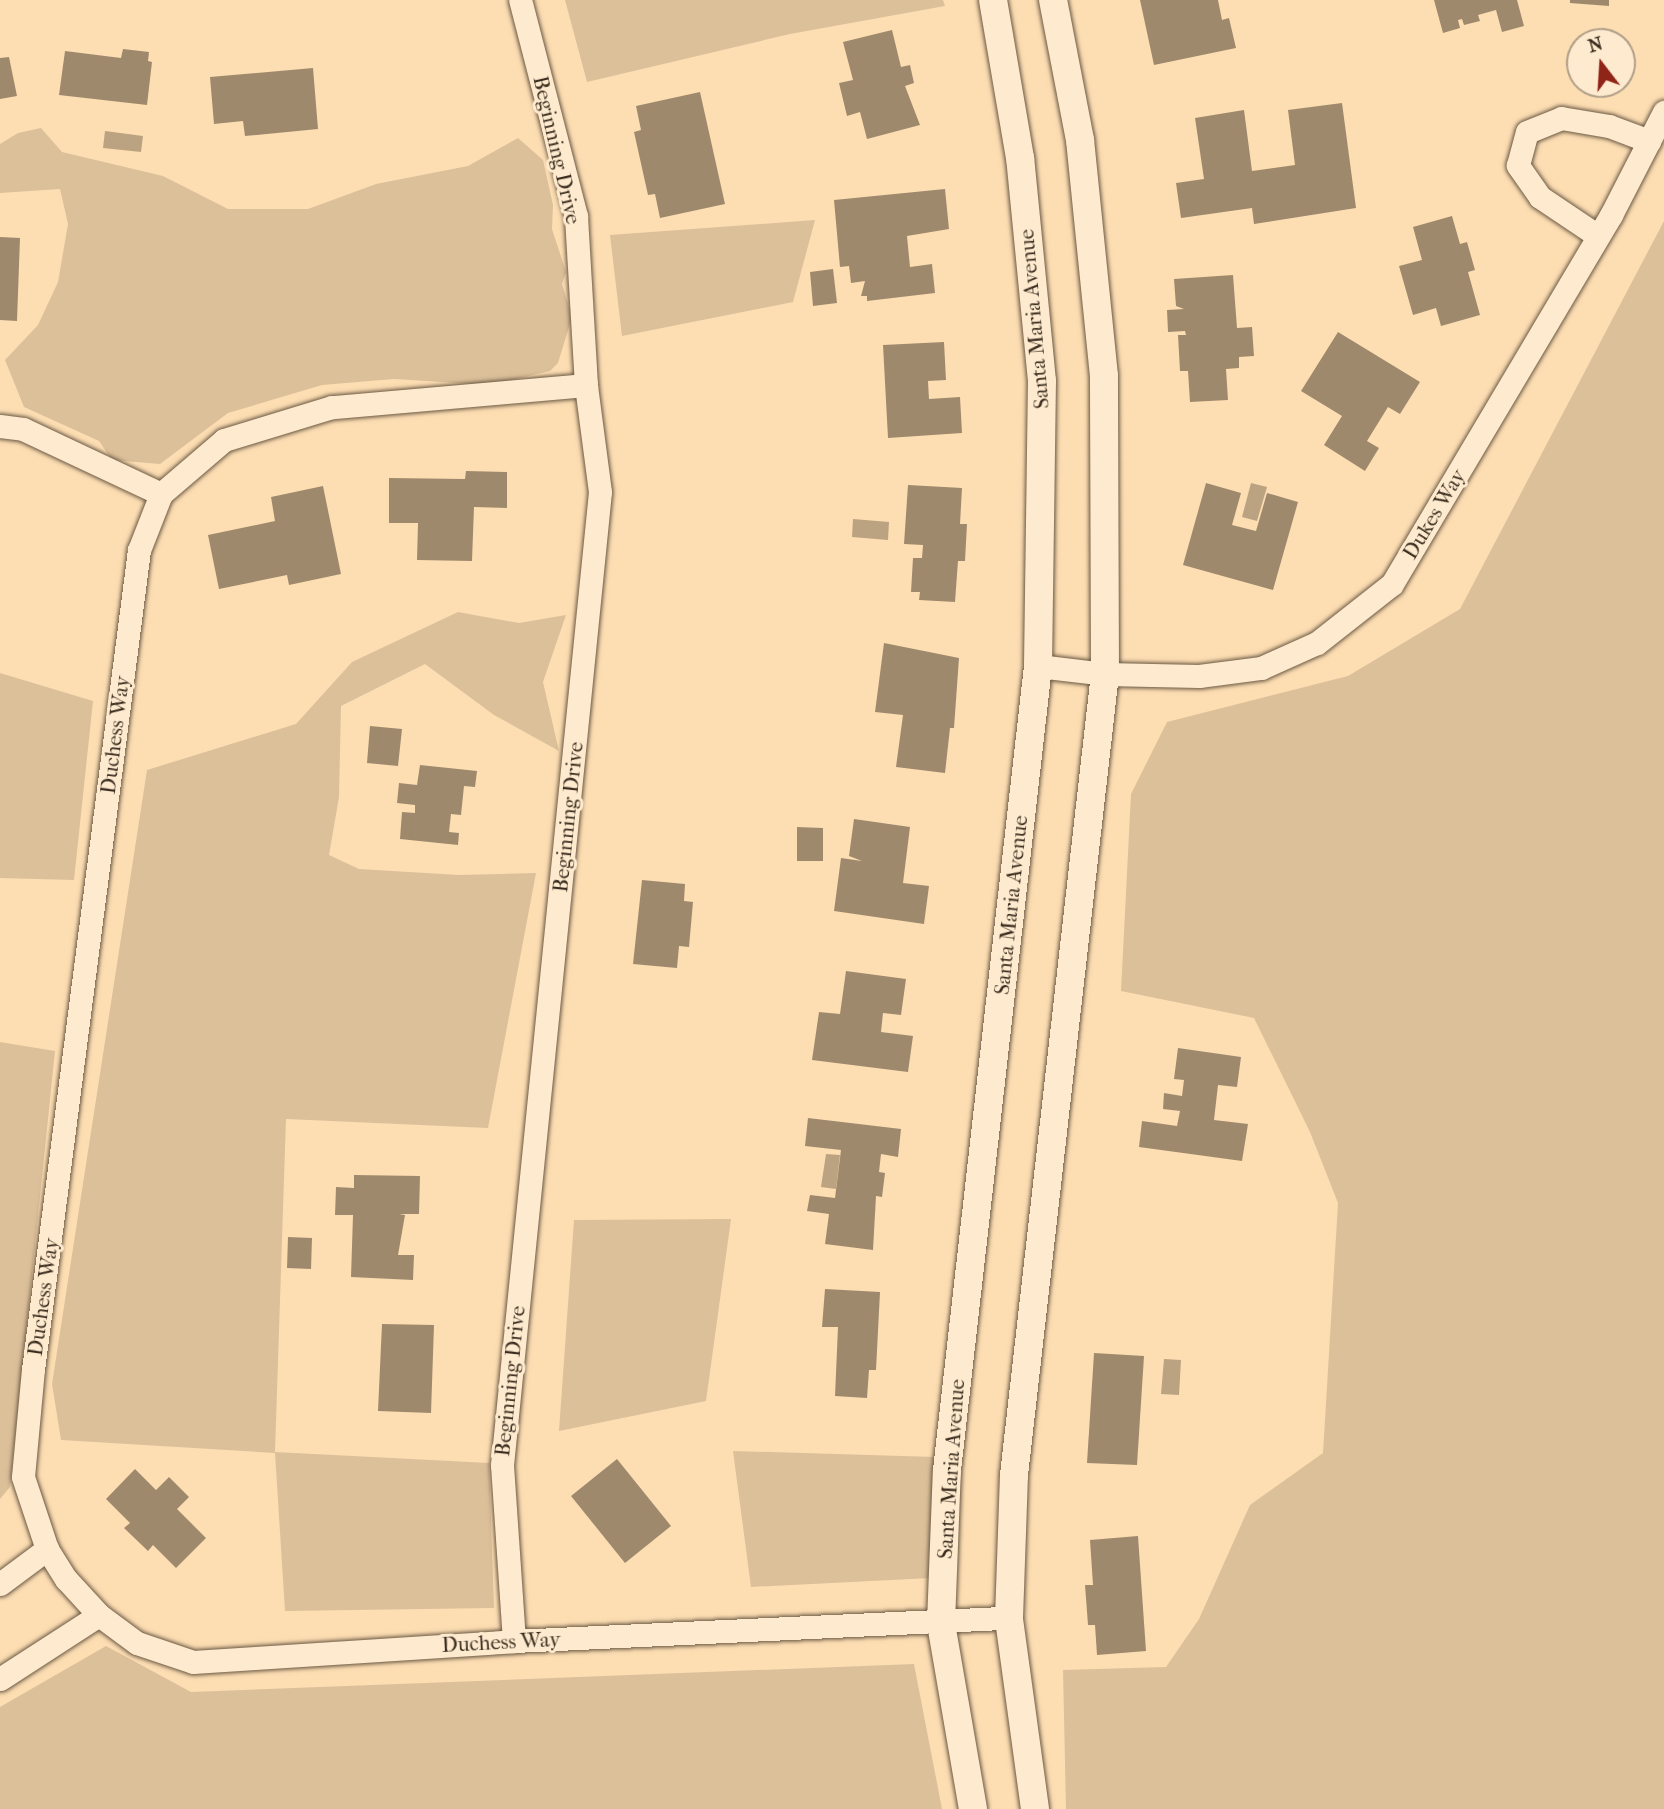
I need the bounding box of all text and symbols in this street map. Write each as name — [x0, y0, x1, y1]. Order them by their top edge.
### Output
north arrow — [1566, 28, 1636, 98]
text: N — [1585, 32, 1606, 57]
street label: Beginning Drive — [528, 73, 586, 227]
street label: Santa Maria Avenue — [1014, 228, 1054, 410]
street label: Dukes Way — [1397, 464, 1471, 564]
street label: Duchess Way — [95, 674, 135, 796]
street label: Beginning Drive — [548, 740, 588, 894]
street label: Santa Maria Avenue — [989, 814, 1033, 996]
street label: Duchess Way — [22, 1236, 64, 1358]
street label: Beginning Drive — [490, 1304, 530, 1458]
street label: Santa Maria Avenue — [932, 1378, 970, 1560]
street label: Duchess Way — [441, 1626, 561, 1658]

